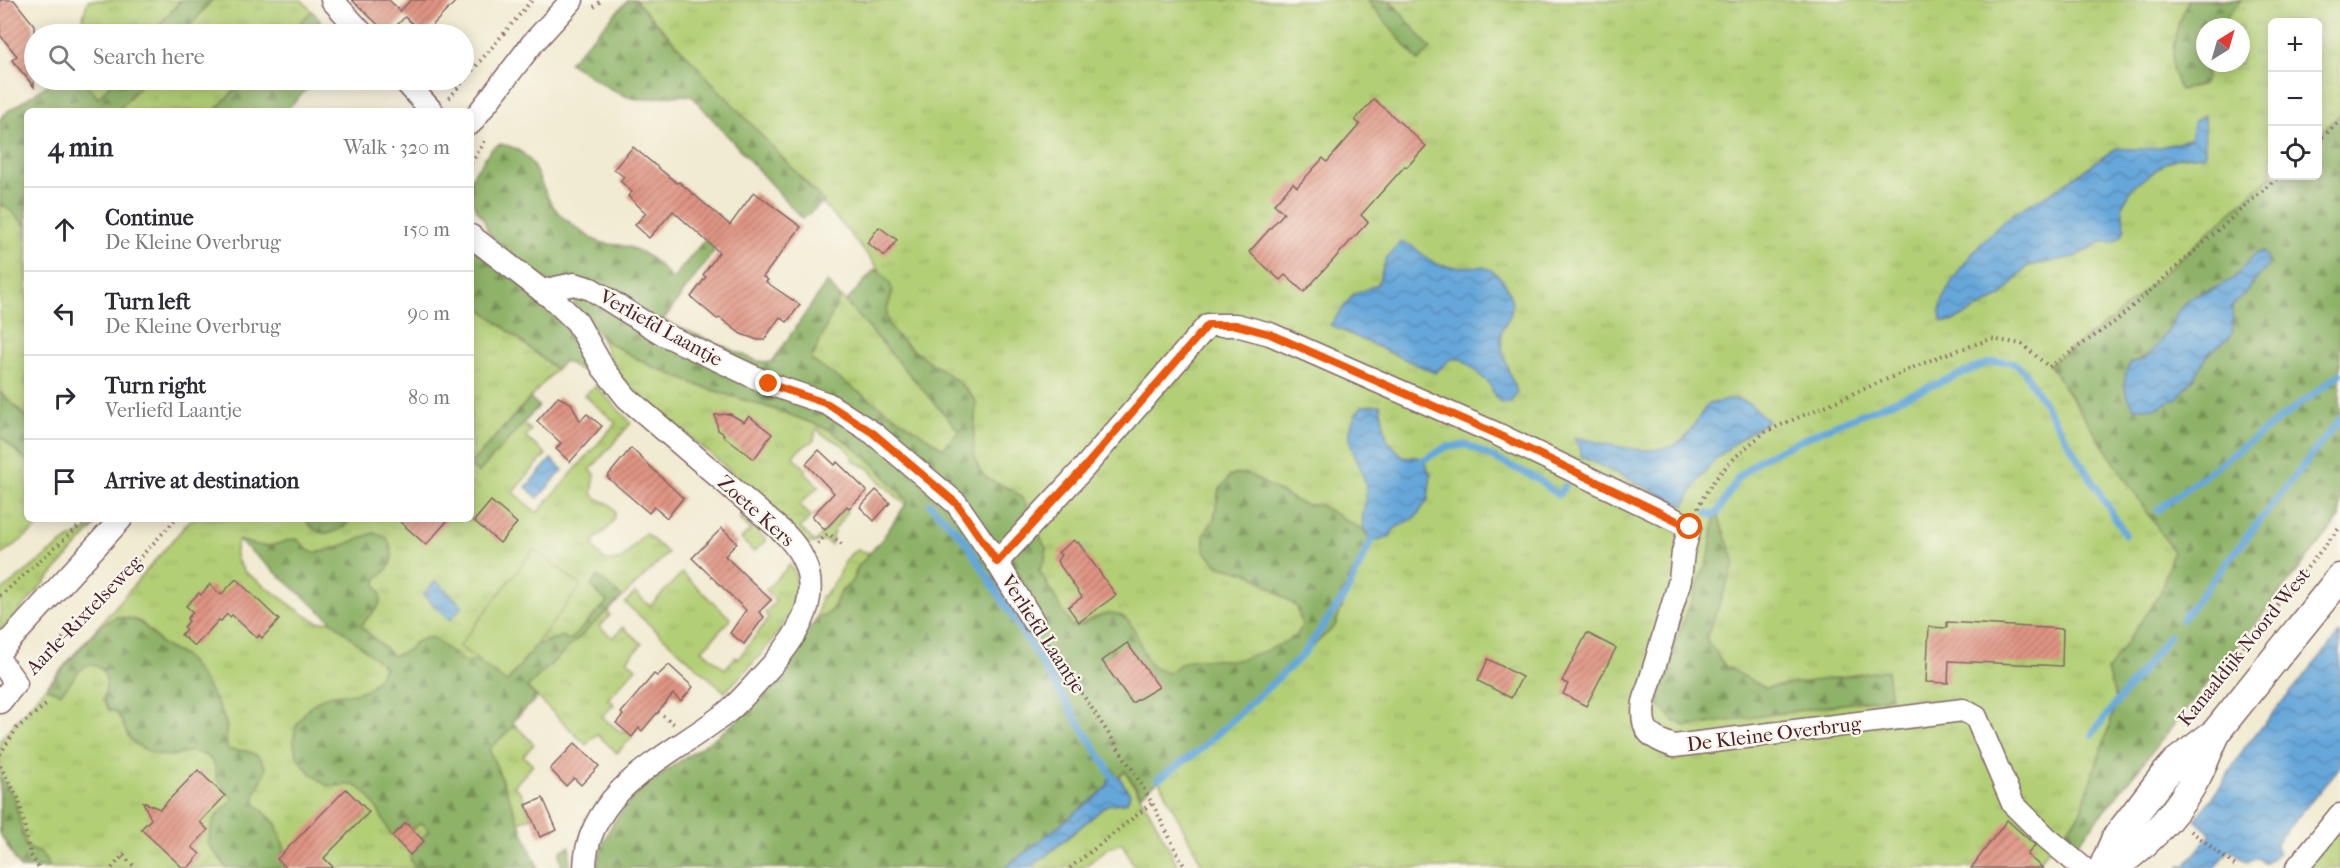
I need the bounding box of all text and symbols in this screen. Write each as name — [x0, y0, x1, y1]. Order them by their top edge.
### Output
north arrow — [2196, 18, 2250, 72]
map controls — [2268, 18, 2322, 180]
button: + — [2268, 18, 2322, 72]
search box — [24, 24, 474, 90]
icon: search — [45, 41, 78, 74]
text: Search here — [93, 44, 205, 70]
button: − — [2268, 72, 2322, 126]
button: locate — [2268, 126, 2322, 180]
text: 4 min — [48, 132, 113, 163]
text: Walk · 320 m — [344, 136, 450, 159]
text: Continue — [105, 205, 194, 231]
icon: ahead — [48, 213, 81, 246]
text: 150 m — [402, 218, 450, 241]
text: De Kleine Overbrug — [105, 231, 281, 254]
street label: Verliefd Laantje — [595, 284, 727, 371]
text: Turn left — [105, 289, 191, 315]
icon: left — [48, 297, 81, 330]
text: 90 m — [408, 302, 450, 325]
text: De Kleine Overbrug — [105, 315, 281, 338]
route end — [755, 370, 781, 396]
text: Turn right — [105, 373, 206, 399]
icon: right — [48, 381, 81, 414]
text: 80 m — [408, 386, 450, 409]
text: Verliefd Laantje — [105, 399, 242, 422]
icon: arrive — [48, 465, 81, 498]
text: Arrive at destination — [105, 468, 299, 494]
street label: Zoete Kers — [713, 471, 799, 551]
route start — [1676, 513, 1702, 539]
street label: Aarle-Rixtelseweg — [21, 550, 147, 680]
street label: Kanaaldijk Noord West — [2173, 563, 2315, 731]
street label: Verliefd Laantje — [996, 569, 1090, 698]
street label: De Kleine Overbrug — [1685, 712, 1863, 756]

